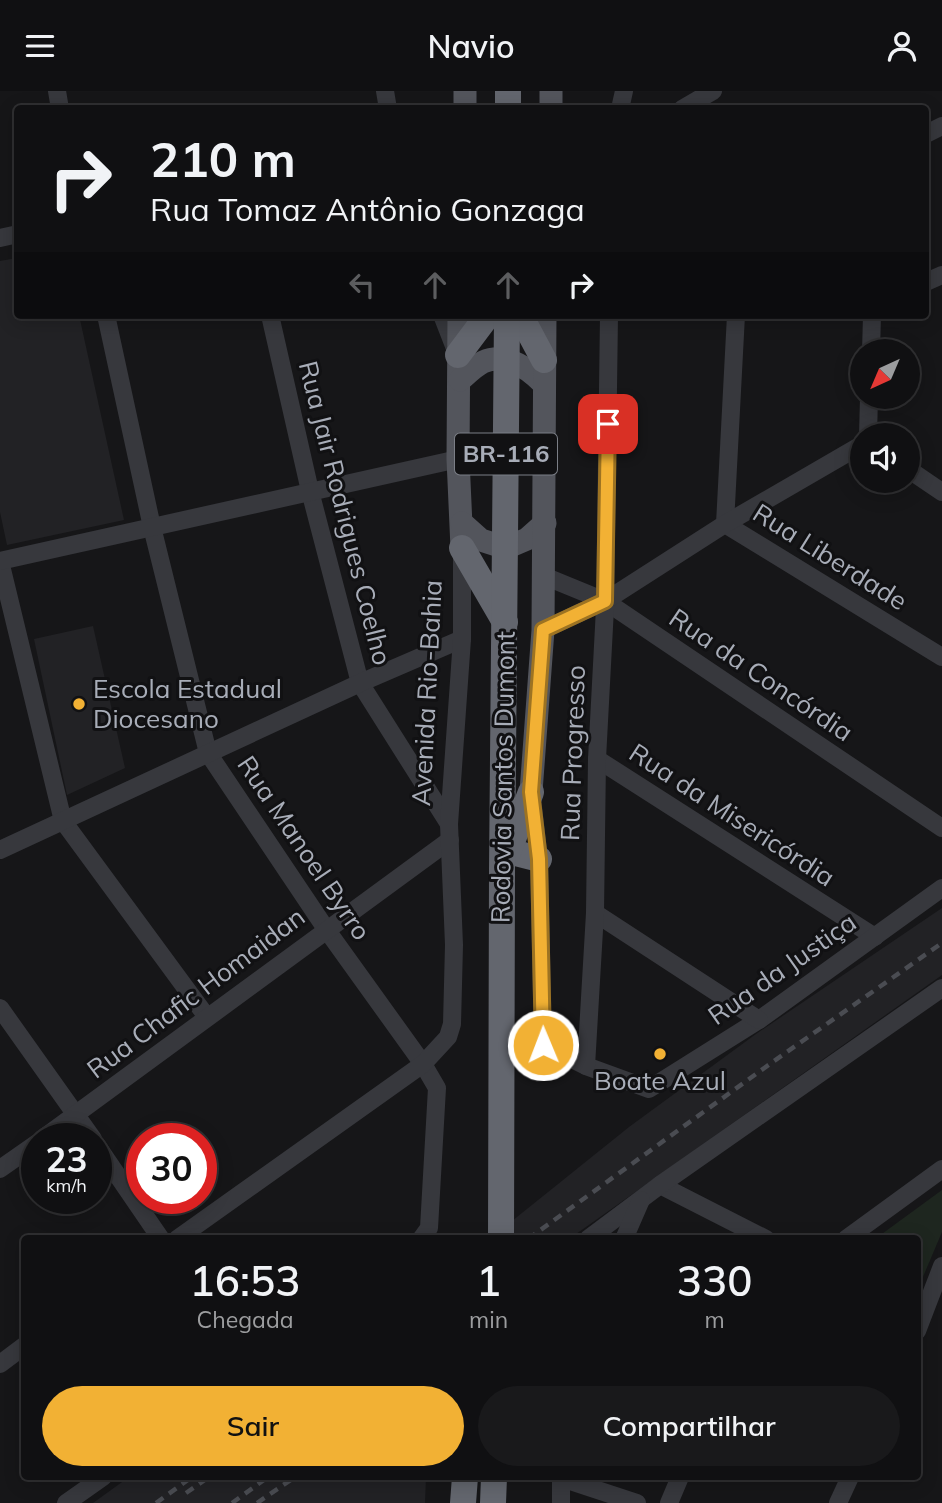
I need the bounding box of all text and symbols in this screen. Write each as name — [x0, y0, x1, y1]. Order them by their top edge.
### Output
text: Navio — [427, 26, 515, 66]
icon: menu — [21, 27, 59, 65]
icon: person — [883, 27, 921, 65]
text: 210 m — [150, 128, 296, 189]
icon: right — [35, 133, 126, 224]
text: Rua Tomaz Antônio Gonzaga — [150, 189, 585, 229]
icon: left — [343, 266, 381, 304]
icon: ahead — [416, 266, 454, 304]
icon: ahead — [489, 266, 527, 304]
icon: right — [562, 266, 600, 304]
north arrow — [850, 339, 920, 409]
map controls — [850, 339, 920, 493]
street label: Rua Jair Rodrigues Coelho — [292, 357, 399, 668]
pin — [578, 394, 638, 454]
icon: arrive — [589, 405, 627, 443]
button: sound — [850, 423, 920, 493]
road number: BR-116 — [455, 433, 557, 475]
street label: Rua Liberdade — [747, 496, 914, 617]
street label: Avenida Rio-Bahia — [404, 579, 449, 807]
street label: Rua da Concórdia — [663, 601, 859, 748]
street label: Rodovia Santos Dumont — [483, 631, 522, 923]
street label: Rua Progresso — [553, 665, 592, 841]
place label: Escola Estadual Diocesano — [93, 672, 282, 735]
marker: Escola Estadual Diocesano — [71, 696, 87, 712]
street label: Rua da Misericórdia — [623, 736, 841, 893]
street label: Rua Manoel Byrro — [230, 749, 378, 946]
street label: Rua Chafic Homaidan — [80, 900, 311, 1085]
street label: Rua da Justiça — [701, 905, 862, 1032]
position arrow — [506, 1008, 580, 1082]
marker: Boate Azul — [652, 1046, 668, 1062]
place label: Boate Azul — [594, 1064, 726, 1097]
speed limit sign: 30 — [126, 1123, 217, 1214]
text: 23 — [45, 1137, 88, 1181]
text: km/h — [46, 1174, 87, 1197]
text: 16:53 — [190, 1254, 300, 1307]
text: 1 — [476, 1254, 501, 1307]
text: 330 — [677, 1254, 752, 1307]
text: Chegada — [196, 1305, 293, 1334]
text: min — [469, 1305, 508, 1334]
text: m — [704, 1305, 725, 1334]
button: Sair — [42, 1386, 464, 1466]
button: Compartilhar — [478, 1386, 900, 1466]

